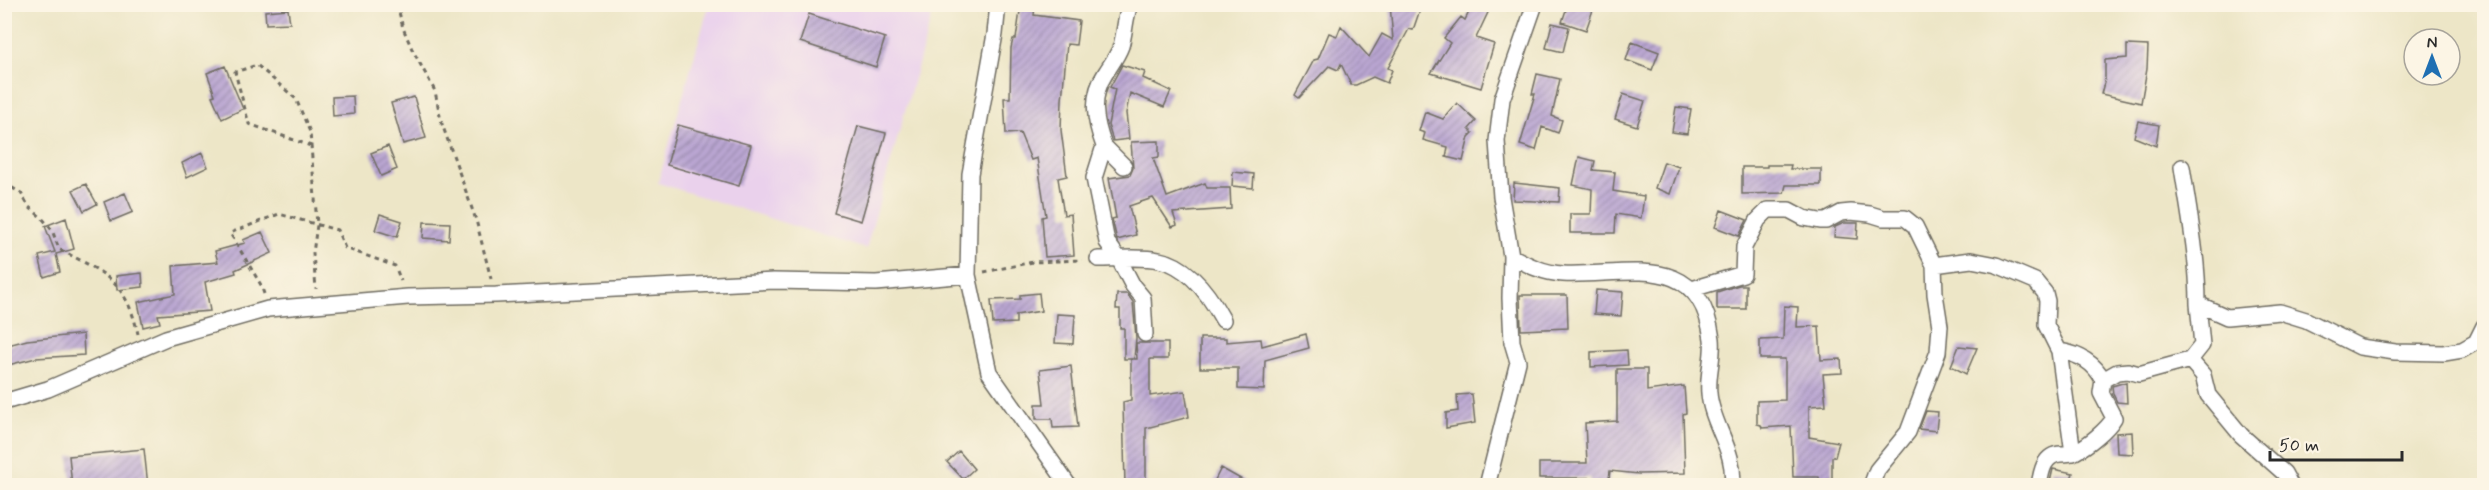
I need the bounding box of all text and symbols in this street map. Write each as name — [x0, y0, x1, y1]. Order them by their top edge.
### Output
north arrow — [2402, 27, 2462, 87]
text: N — [2427, 33, 2437, 54]
scale bar — [2270, 424, 2402, 462]
text: 50 m — [2279, 434, 2319, 458]

